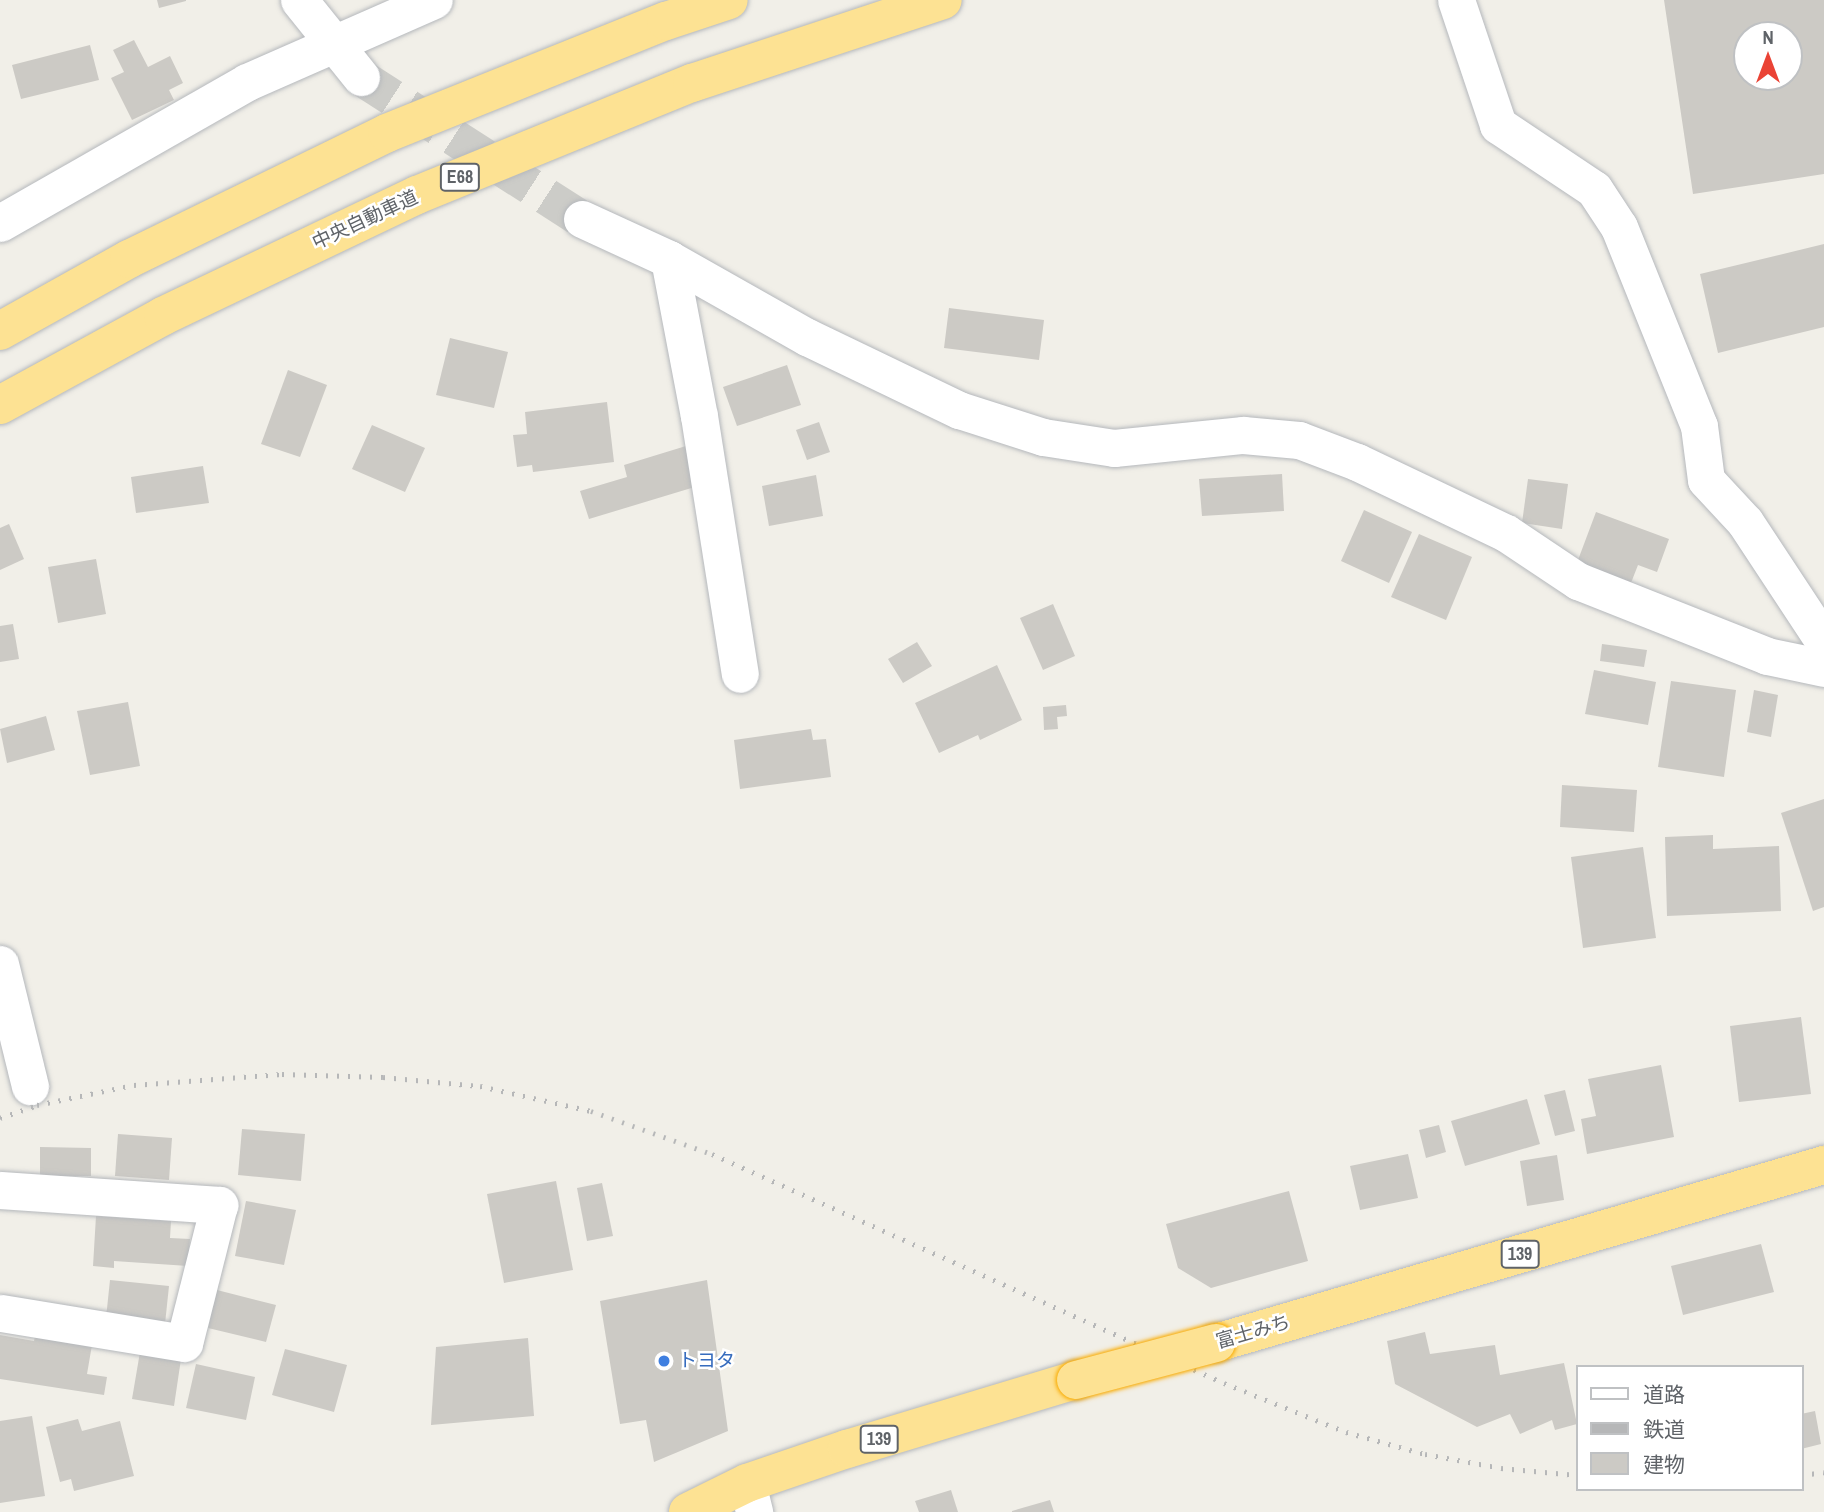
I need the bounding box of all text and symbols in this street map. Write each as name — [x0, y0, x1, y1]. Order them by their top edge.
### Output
north arrow — [1733, 21, 1803, 91]
text: N — [1762, 24, 1774, 50]
road number: E68 — [439, 162, 481, 192]
street label: 中央自動車道 — [309, 186, 421, 254]
road number: 139 — [1499, 1240, 1541, 1268]
street label: 富士みち — [1213, 1311, 1293, 1353]
place label: トヨタ — [678, 1350, 735, 1372]
marker: トヨタ — [656, 1353, 672, 1369]
legend — [1576, 1365, 1803, 1491]
text: 道路 — [1643, 1380, 1685, 1409]
text: 鉄道 — [1643, 1415, 1685, 1444]
road number: 139 — [858, 1424, 900, 1454]
text: 建物 — [1643, 1450, 1685, 1479]

